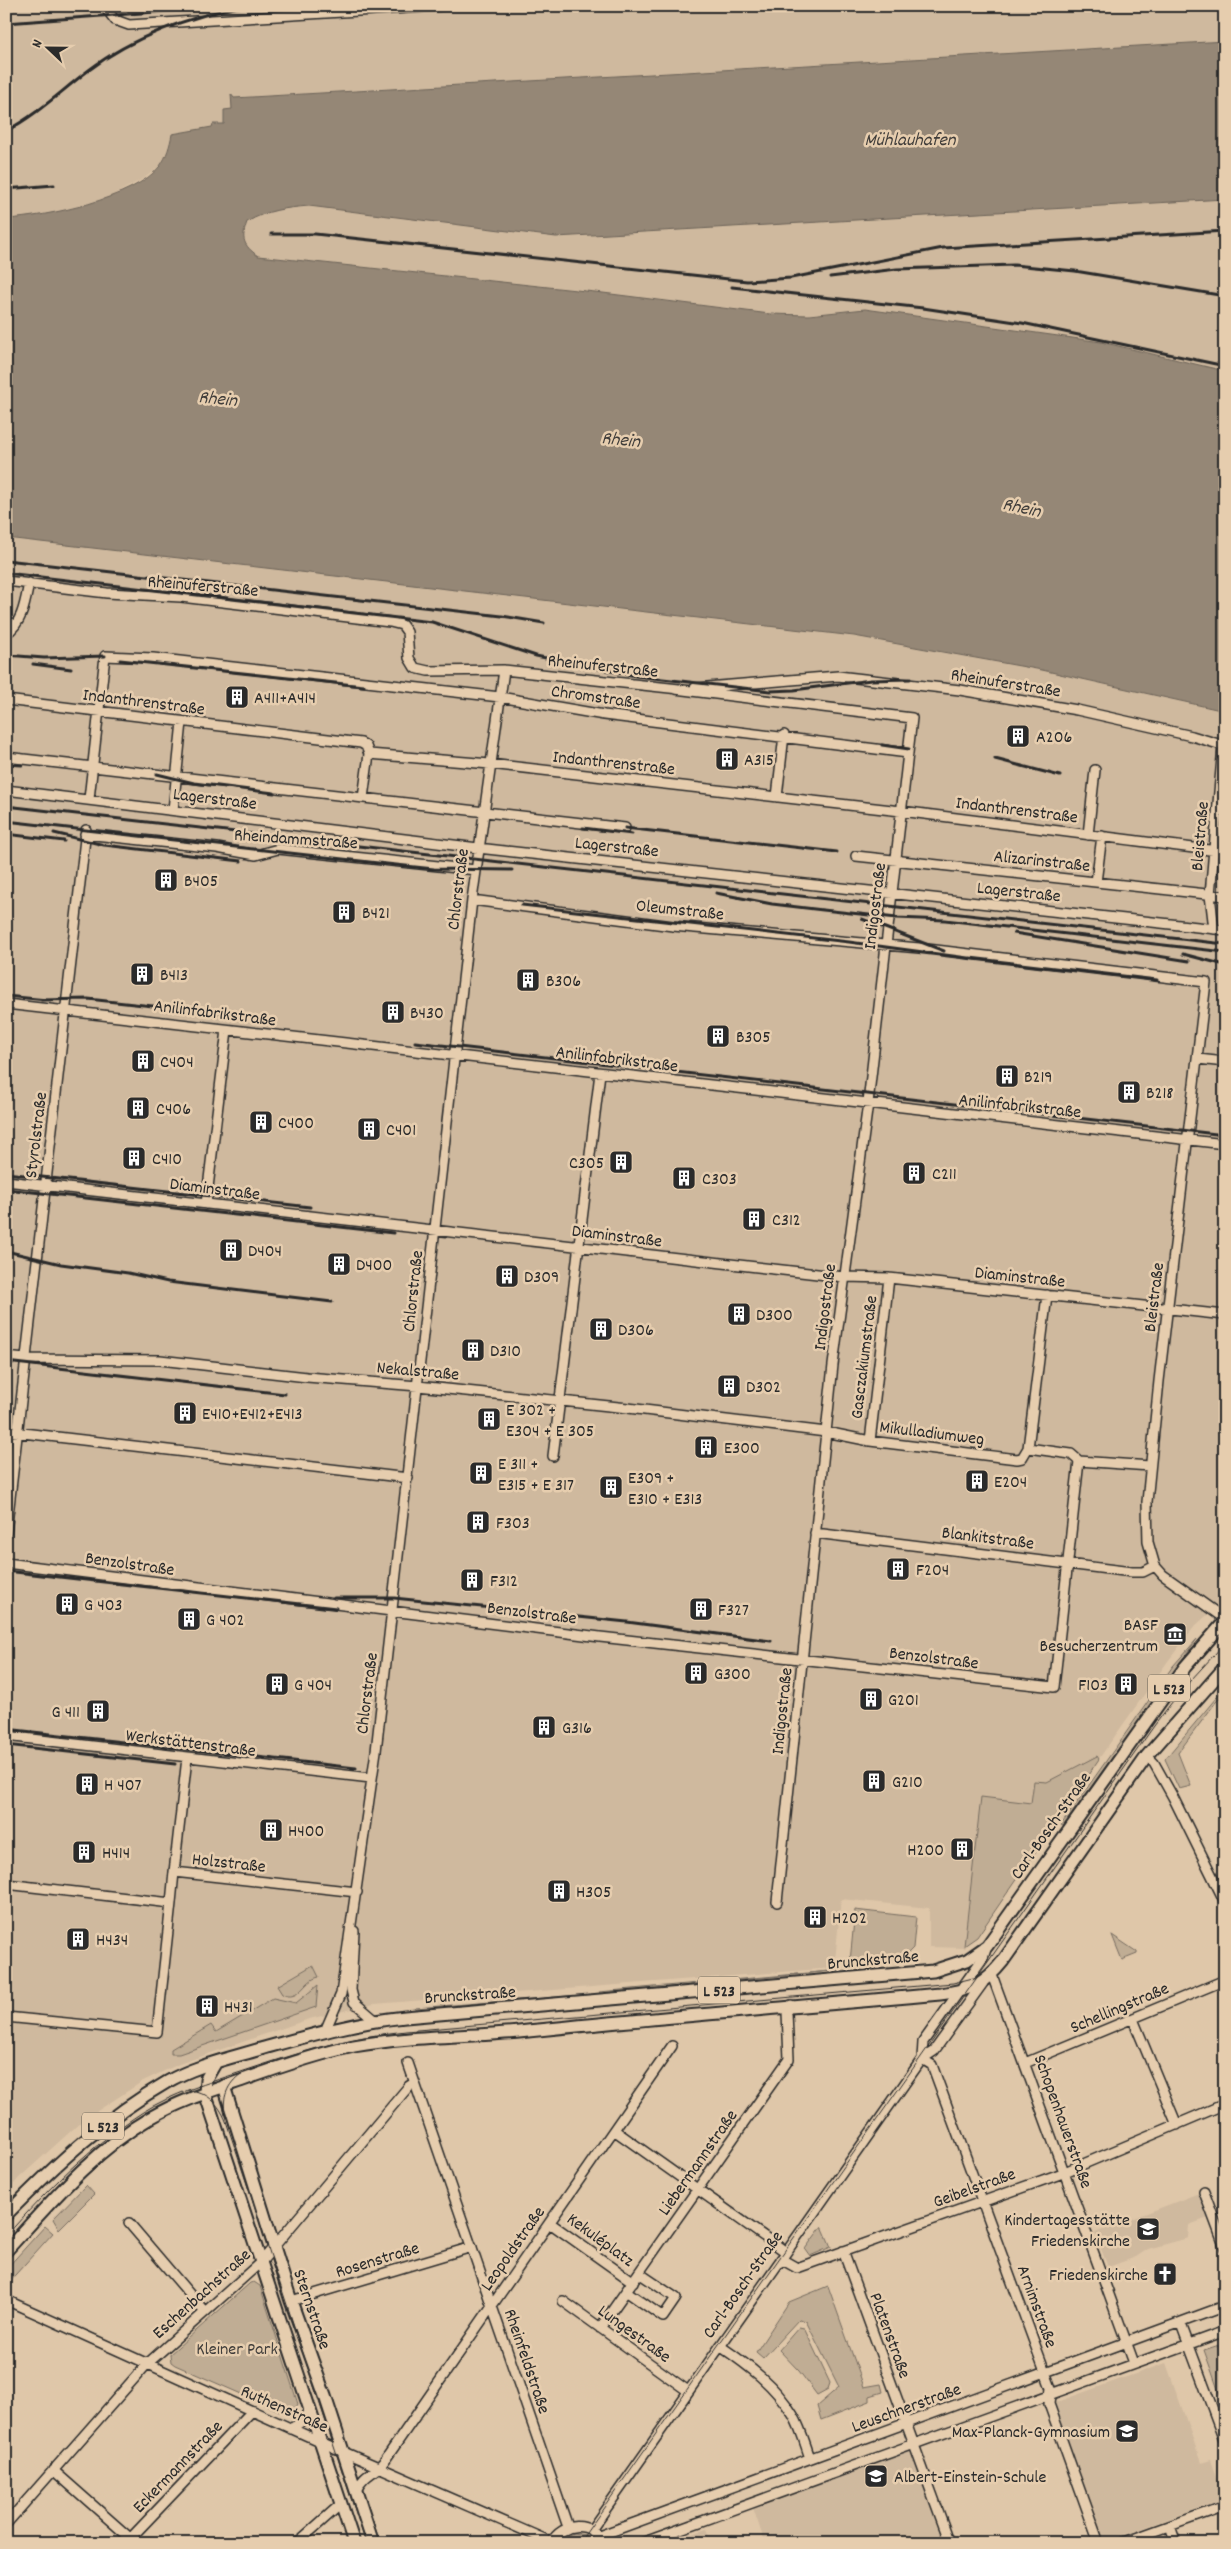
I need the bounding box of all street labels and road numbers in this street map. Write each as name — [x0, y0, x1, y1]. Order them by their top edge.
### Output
street label: Rheinuferstraße — [146, 570, 259, 605]
street label: Rheinuferstraße — [546, 649, 659, 686]
street label: Rheinuferstraße — [949, 663, 1062, 706]
street label: Chromstraße — [549, 680, 642, 717]
street label: Indanthrenstraße — [81, 684, 206, 723]
street label: Indanthrenstraße — [551, 746, 676, 783]
street label: Lagerstraße — [171, 783, 258, 818]
street label: Indanthrenstraße — [954, 792, 1079, 831]
street label: Bleistraße — [1186, 800, 1217, 872]
street label: Rheindammstraße — [233, 824, 359, 857]
street label: Lagerstraße — [574, 832, 660, 865]
street label: Alizarinstraße — [992, 845, 1091, 880]
street label: Chlorstraße — [442, 847, 477, 931]
street label: Indigostraße — [859, 861, 894, 951]
street label: Lagerstraße — [976, 877, 1062, 910]
street label: Oleumstraße — [634, 894, 725, 929]
street label: Anilinfabrikstraße — [152, 995, 277, 1034]
street label: Anilinfabrikstraße — [554, 1041, 679, 1080]
street label: Anilinfabrikstraße — [957, 1089, 1082, 1126]
street label: Styrolstraße — [20, 1091, 55, 1180]
street label: Diaminstraße — [168, 1173, 261, 1208]
street label: Diaminstraße — [570, 1220, 663, 1255]
street label: Chlorstraße — [398, 1249, 431, 1333]
street label: Diaminstraße — [973, 1261, 1066, 1296]
street label: Bleistraße — [1139, 1261, 1172, 1333]
street label: Indigostraße — [809, 1262, 844, 1352]
street label: Gasczakiumstraße — [846, 1294, 885, 1420]
street label: Nekalstraße — [375, 1356, 460, 1389]
street label: Mikulladiumweg — [878, 1416, 986, 1453]
street label: Blankitstraße — [940, 1521, 1035, 1558]
street label: Benzolstraße — [83, 1547, 176, 1584]
street label: Benzolstraße — [486, 1597, 578, 1632]
street label: Benzolstraße — [888, 1642, 980, 1677]
street label: Chlorstraße — [351, 1651, 386, 1735]
street label: Indigostraße — [766, 1666, 800, 1756]
road number: L 523 — [1148, 1675, 1190, 1702]
street label: Werkstättenstraße — [124, 1724, 257, 1765]
street label: Carl-Bosch-Straße — [1006, 1767, 1099, 1885]
street label: Holzstraße — [191, 1848, 267, 1881]
street label: Brunckstraße — [826, 1945, 920, 1978]
road number: L 523 — [698, 1976, 740, 2004]
street label: Schellingstraße — [1067, 1977, 1173, 2041]
street label: Brunckstraße — [424, 1981, 517, 2012]
street label: Schopenhauerstraße — [1026, 2051, 1098, 2192]
street label: Liebermannstraße — [653, 2105, 745, 2221]
road number: L 523 — [82, 2112, 124, 2140]
street label: Geibelstraße — [930, 2163, 1020, 2216]
street label: Leopoldstraße — [476, 2202, 552, 2297]
street label: Kekuléplatz — [561, 2208, 639, 2274]
street label: Carl-Bosch-Straße — [698, 2226, 791, 2344]
street label: Rosenstraße — [333, 2237, 423, 2286]
street label: Eschenbachstraße — [148, 2244, 258, 2346]
street label: Arnimstraße — [1009, 2262, 1062, 2352]
street label: Sternstraße — [285, 2266, 336, 2353]
street label: Platenstraße — [862, 2289, 916, 2382]
street label: Lungestraße — [592, 2300, 675, 2370]
street label: Rheinfeldstraße — [496, 2306, 555, 2418]
street label: Leuschnerstraße — [849, 2378, 965, 2441]
street label: Ruthenstraße — [236, 2380, 332, 2441]
street label: Eckermannstraße — [128, 2416, 230, 2520]

